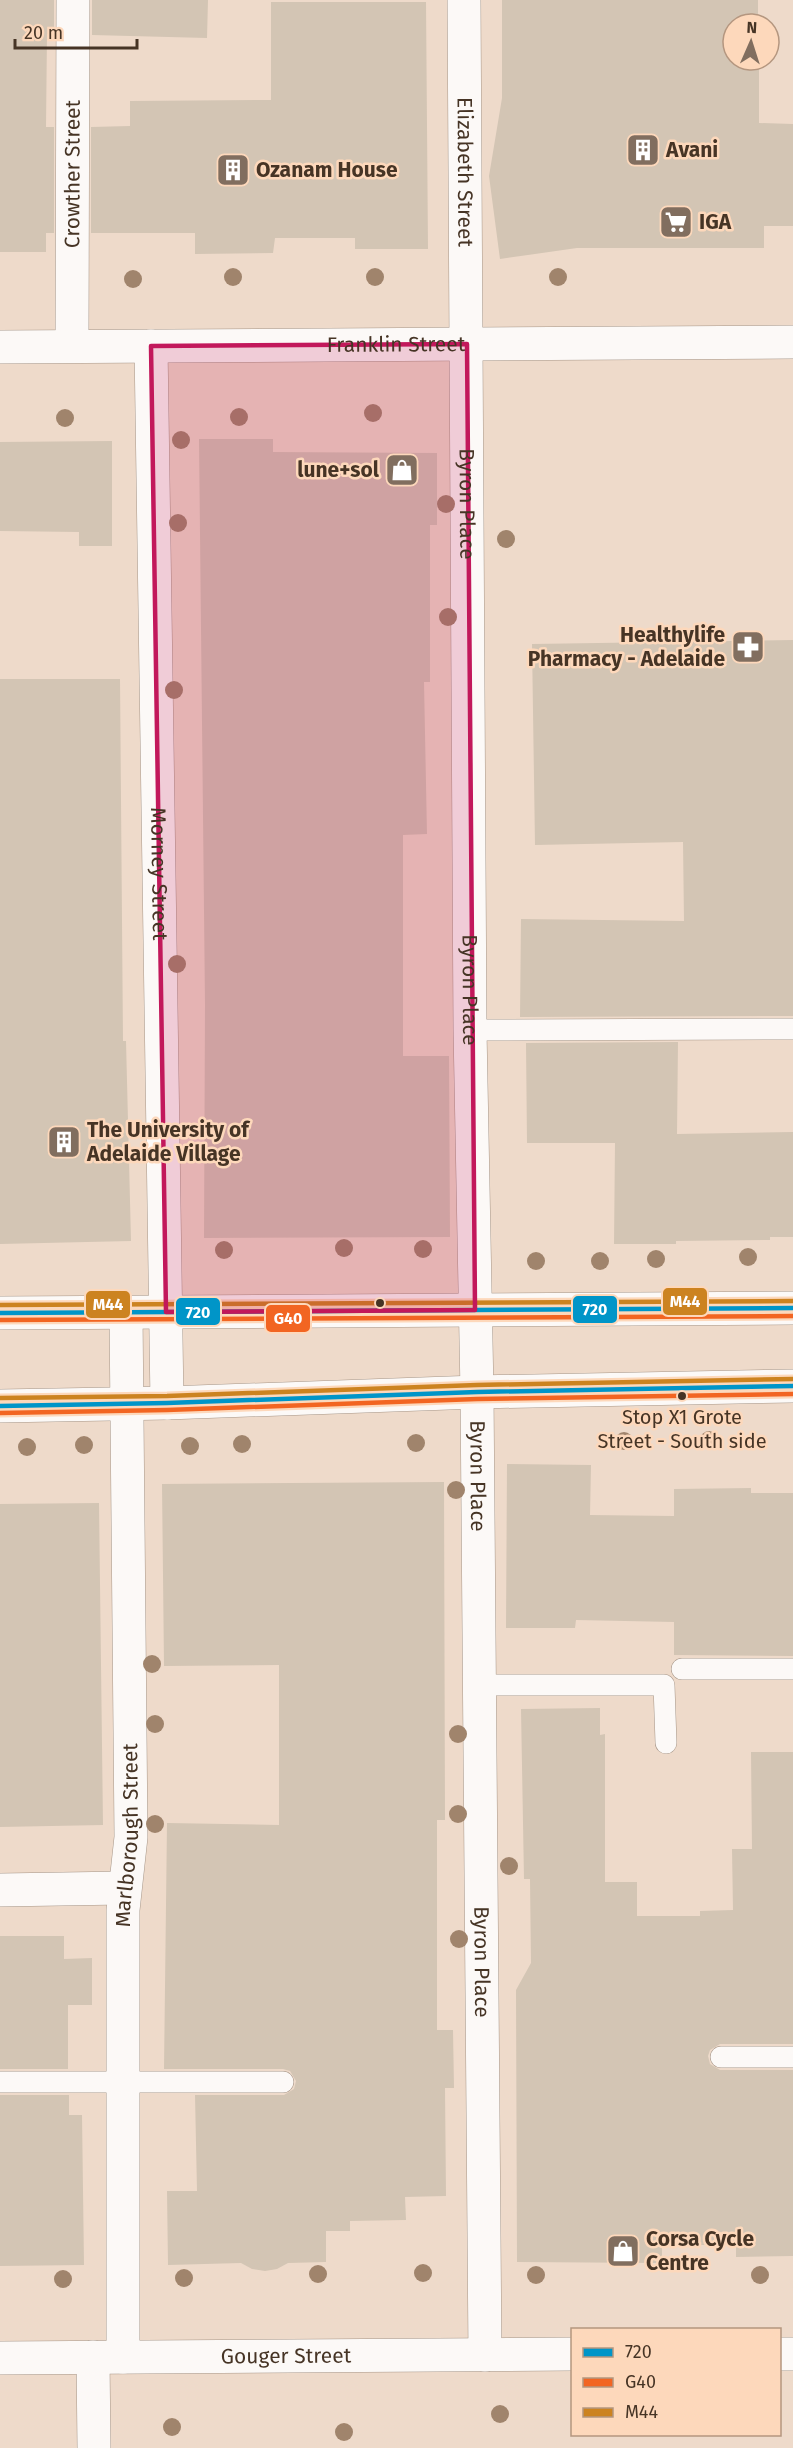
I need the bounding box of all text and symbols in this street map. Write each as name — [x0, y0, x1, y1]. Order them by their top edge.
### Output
scale bar — [15, 12, 136, 50]
north arrow — [721, 12, 781, 72]
text: N — [746, 18, 758, 37]
text: 20 m — [24, 22, 63, 44]
street label: Elizabeth Street — [452, 97, 478, 247]
street label: Crowther Street — [59, 99, 86, 248]
building icon: Avani — [625, 132, 661, 168]
place label: Avani — [665, 137, 718, 163]
building icon: Ozanam House — [215, 152, 251, 188]
place label: Ozanam House — [256, 157, 398, 183]
supermarket icon: IGA — [658, 204, 694, 240]
place label: IGA — [699, 209, 732, 235]
street label: Franklin Street — [327, 331, 466, 358]
street label: Byron Place — [454, 448, 480, 560]
shop icon: lune+sol — [384, 452, 420, 488]
place label: lune+sol — [297, 457, 380, 483]
place label: Healthylife Pharmacy - Adelaide — [528, 622, 725, 672]
pharmacy icon: Healthylife Pharmacy - Adelaide — [730, 629, 766, 665]
street label: Morney Street — [145, 807, 173, 941]
street label: Byron Place — [456, 934, 483, 1046]
place label: The University of Adelaide Village — [86, 1117, 251, 1167]
building icon: The University of Adelaide Village — [46, 1124, 82, 1160]
line badge: M44 — [662, 1287, 708, 1316]
line badge: M44 — [85, 1290, 131, 1319]
text: M44 — [670, 1292, 700, 1311]
text: M44 — [93, 1295, 123, 1314]
line badge: 720 — [572, 1295, 618, 1324]
line badge: 720 — [175, 1297, 221, 1326]
unlabelled marker — [374, 1297, 386, 1309]
text: 720 — [583, 1300, 607, 1319]
text: 720 — [186, 1303, 210, 1322]
line badge: G40 — [265, 1304, 311, 1333]
text: G40 — [274, 1309, 302, 1328]
marker: Stop X1 Grote Street - South side — [676, 1390, 688, 1402]
place label: Stop X1 Grote Street - South side — [597, 1405, 767, 1453]
street label: Byron Place — [464, 1420, 491, 1532]
street label: Marlborough Street — [110, 1743, 144, 1927]
street label: Byron Place — [468, 1906, 495, 2018]
place label: Corsa Cycle Centre — [646, 2226, 754, 2276]
shop icon: Corsa Cycle Centre — [605, 2233, 641, 2269]
legend — [571, 2328, 781, 2436]
text: 720 — [625, 2341, 652, 2363]
street label: Gouger Street — [221, 2343, 352, 2369]
text: G40 — [625, 2371, 656, 2393]
text: M44 — [625, 2401, 658, 2423]

